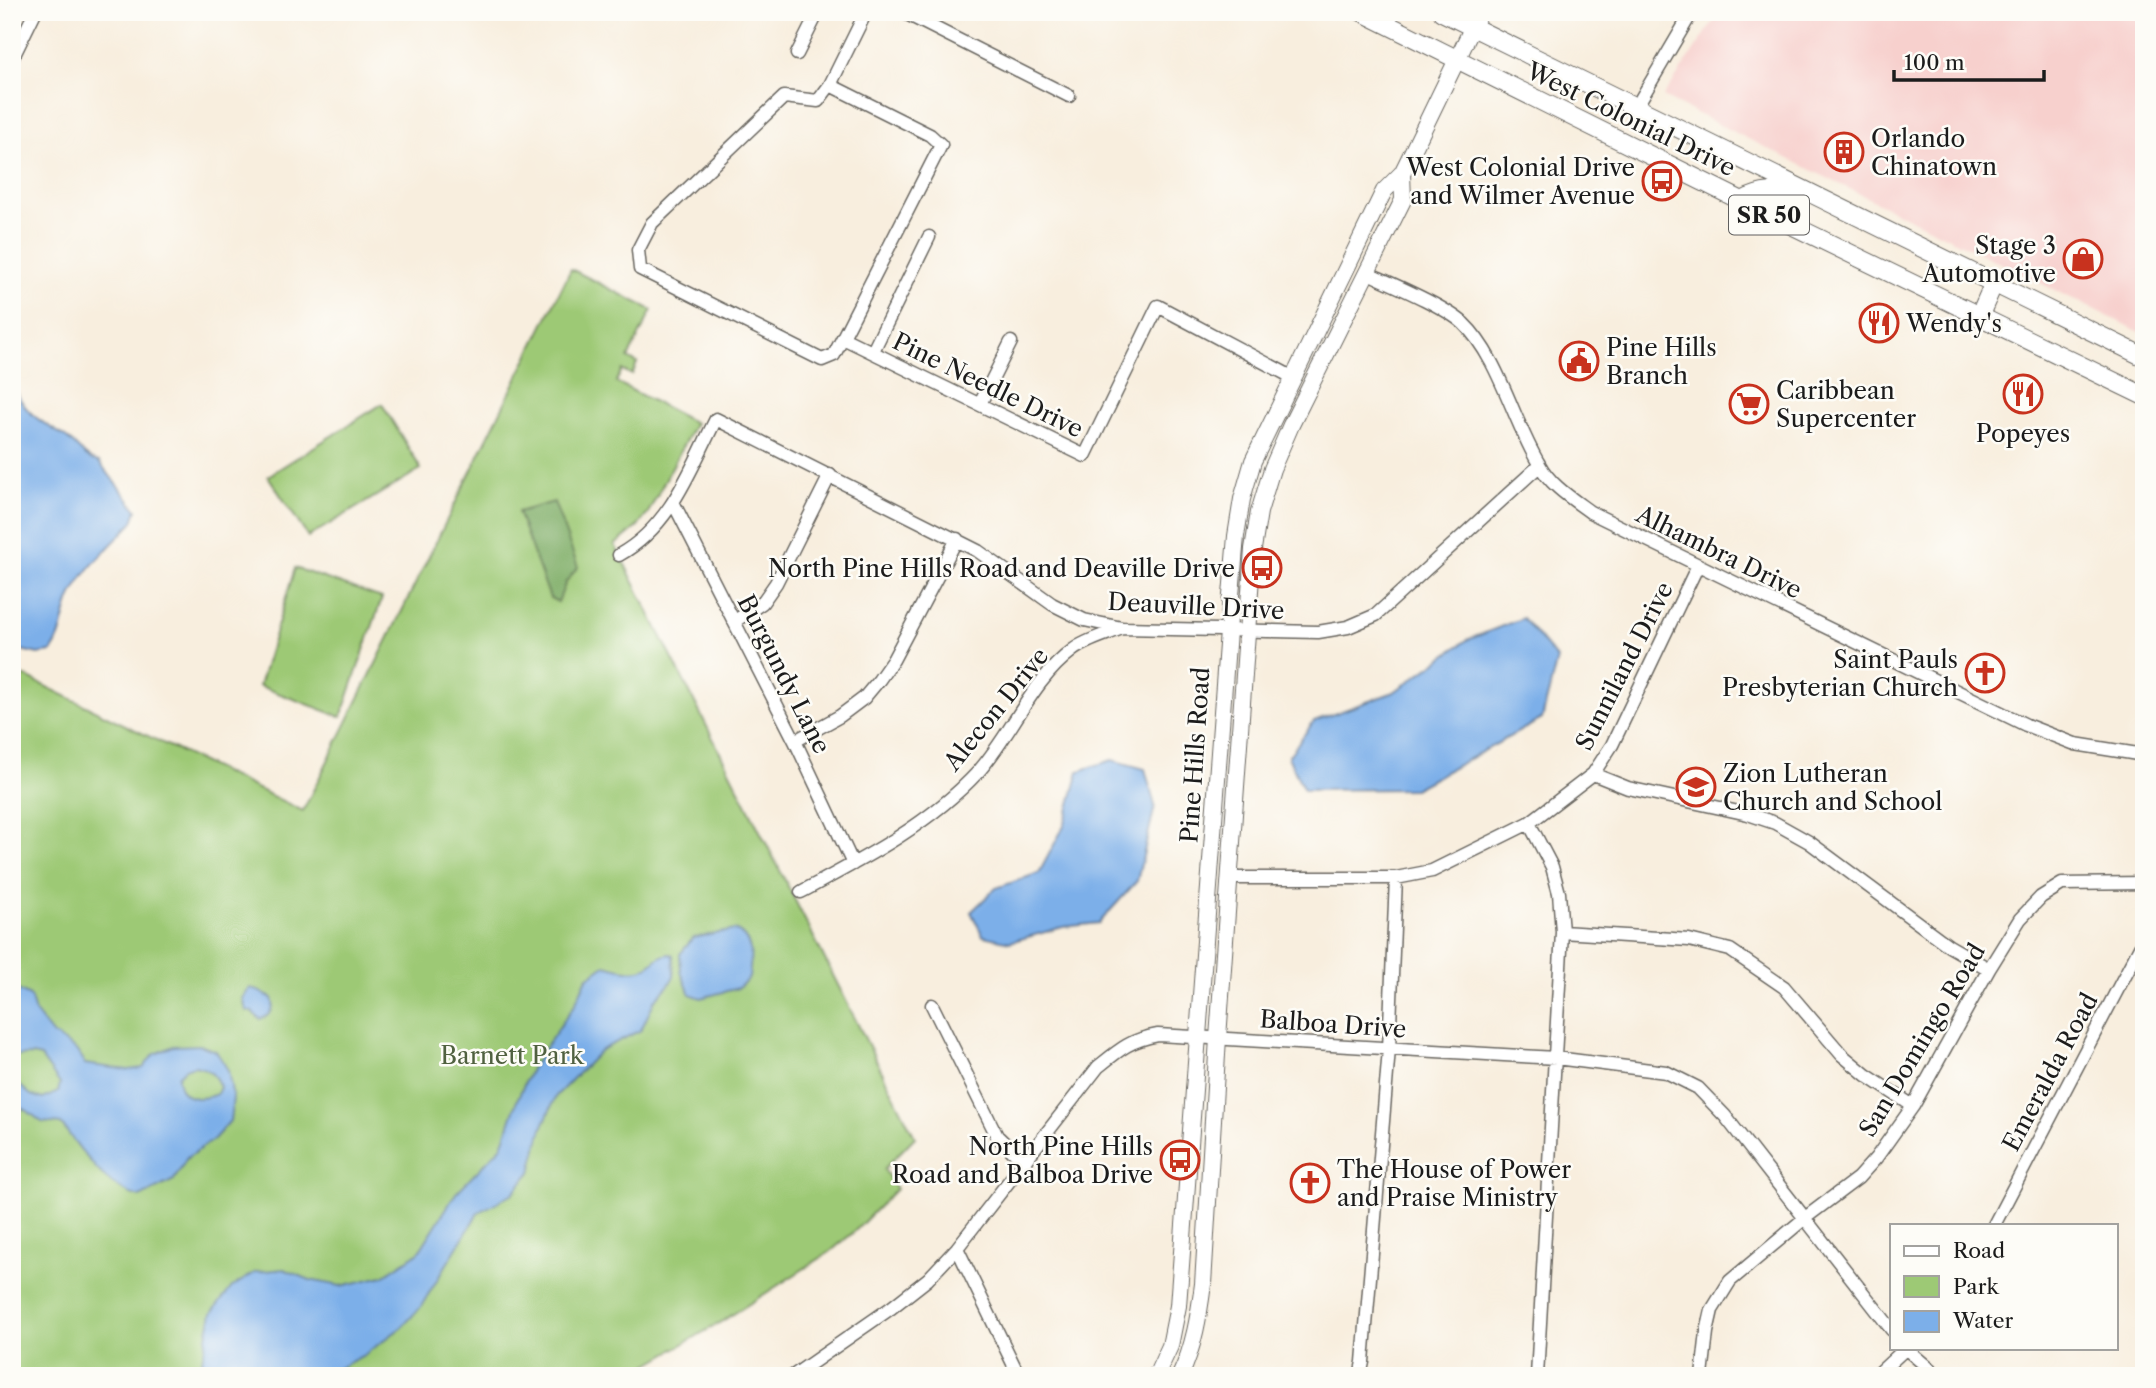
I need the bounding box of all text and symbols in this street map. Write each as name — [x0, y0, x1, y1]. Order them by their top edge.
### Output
scale bar — [1894, 38, 2044, 82]
text: 100 m — [1904, 50, 1965, 75]
street label: West Colonial Drive — [1521, 55, 1740, 182]
place label: Orlando Chinatown — [1871, 124, 1997, 181]
building icon: Orlando Chinatown — [1823, 131, 1865, 173]
place label: West Colonial Drive and Wilmer Avenue — [1405, 153, 1635, 210]
bus stop icon: West Colonial Drive and Wilmer Avenue — [1641, 160, 1683, 202]
road number: SR 50 — [1729, 196, 1809, 234]
place label: Stage 3 Automotive — [1921, 231, 2056, 288]
shop icon: Stage 3 Automotive — [2062, 238, 2104, 280]
restaurant icon: Wendy's — [1858, 302, 1900, 344]
place label: Wendy's — [1905, 309, 2002, 338]
street label: Pine Needle Drive — [888, 326, 1088, 444]
place label: Pine Hills Branch — [1606, 333, 1717, 390]
public building icon: Pine Hills Branch — [1558, 340, 1600, 382]
restaurant icon: Popeyes — [2002, 373, 2044, 415]
place label: Caribbean Supercenter — [1776, 376, 1916, 433]
supermarket icon: Caribbean Supercenter — [1728, 383, 1770, 425]
place label: Popeyes — [1976, 419, 2070, 448]
street label: Alhambra Drive — [1631, 499, 1807, 605]
bus stop icon: North Pine Hills Road and Deaville Drive — [1241, 547, 1283, 589]
place label: North Pine Hills Road and Deaville Drive — [768, 554, 1235, 583]
street label: Sunniland Drive — [1569, 577, 1679, 755]
street label: Deauville Drive — [1107, 587, 1285, 625]
street label: Burgundy Lane — [732, 590, 836, 758]
street label: Alecon Drive — [937, 642, 1054, 777]
place label: Saint Pauls Presbyterian Church — [1722, 645, 1958, 702]
church icon: Saint Pauls Presbyterian Church — [1964, 652, 2006, 694]
street label: Pine Hills Road — [1174, 666, 1216, 844]
place label: Zion Lutheran Church and School — [1723, 759, 1942, 816]
school or university icon: Zion Lutheran Church and School — [1675, 766, 1717, 808]
street label: San Domingo Road — [1853, 938, 1991, 1142]
street label: Emeralda Road — [1996, 988, 2104, 1156]
street label: Balboa Drive — [1259, 1004, 1407, 1044]
park label: Barnett Park — [440, 1041, 585, 1070]
place label: North Pine Hills Road and Balboa Drive — [892, 1132, 1153, 1189]
bus stop icon: North Pine Hills Road and Balboa Drive — [1159, 1139, 1201, 1181]
place label: The House of Power and Praise Ministry — [1337, 1155, 1571, 1212]
church icon: The House of Power and Praise Ministry — [1289, 1162, 1331, 1204]
legend — [1890, 1224, 2118, 1350]
text: Road — [1953, 1238, 2005, 1263]
text: Park — [1953, 1274, 1999, 1299]
text: Water — [1952, 1308, 2013, 1333]

